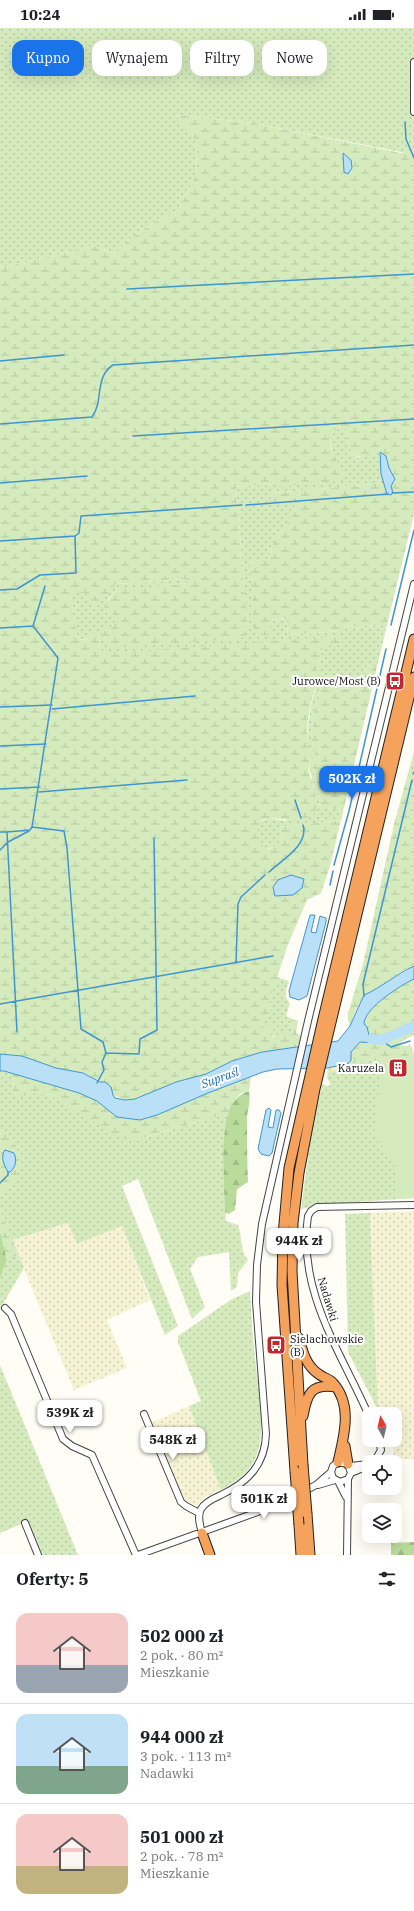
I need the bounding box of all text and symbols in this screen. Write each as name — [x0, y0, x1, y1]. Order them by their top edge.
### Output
text: 10:24 — [20, 5, 61, 24]
chip: Kupno — [12, 40, 84, 76]
chip: Wynajem — [92, 40, 182, 76]
chip: Filtry — [190, 40, 254, 76]
chip: Nowe — [262, 40, 327, 76]
bus stop icon: Jurowce/Most (B) — [384, 670, 406, 692]
place label: Jurowce/Most (B) — [292, 674, 381, 688]
pin: 502K zł — [315, 766, 389, 800]
text: 502K zł — [328, 770, 376, 787]
building icon: Karuzela — [387, 1057, 409, 1079]
place label: Karuzela — [338, 1061, 384, 1075]
water label: Supraśl — [198, 1064, 241, 1092]
pin: 944K zł — [262, 1228, 336, 1262]
text: 944K zł — [275, 1232, 323, 1249]
street label: Nadawki — [315, 1275, 342, 1323]
place label: Sielachowskie (B) — [290, 1332, 364, 1359]
bus stop icon: Sielachowskie (B) — [265, 1334, 287, 1356]
pin: 539K zł — [33, 1400, 107, 1434]
text: 539K zł — [46, 1404, 94, 1421]
north arrow — [362, 1407, 402, 1447]
map controls — [362, 1407, 402, 1543]
pin: 548K zł — [136, 1427, 210, 1461]
text: 548K zł — [149, 1431, 197, 1448]
button: locate — [362, 1455, 402, 1495]
pin: 501K zł — [227, 1486, 301, 1520]
text: 501K zł — [240, 1490, 288, 1507]
button: layers — [362, 1503, 402, 1543]
text: Oferty: 5 — [16, 1568, 89, 1590]
icon: filters — [376, 1568, 398, 1590]
text: 502 000 zł — [140, 1625, 224, 1647]
icon: home — [48, 1629, 96, 1677]
text: 2 pok. · 80 m² — [140, 1647, 223, 1664]
text: Mieszkanie — [140, 1664, 209, 1681]
text: 944 000 zł — [140, 1726, 224, 1748]
icon: home — [48, 1730, 96, 1778]
text: 3 pok. · 113 m² — [140, 1748, 231, 1765]
text: Nadawki — [140, 1765, 194, 1782]
text: 501 000 zł — [140, 1826, 224, 1848]
icon: home — [48, 1830, 96, 1878]
text: 2 pok. · 78 m² — [140, 1848, 223, 1865]
text: Mieszkanie — [140, 1865, 209, 1882]

